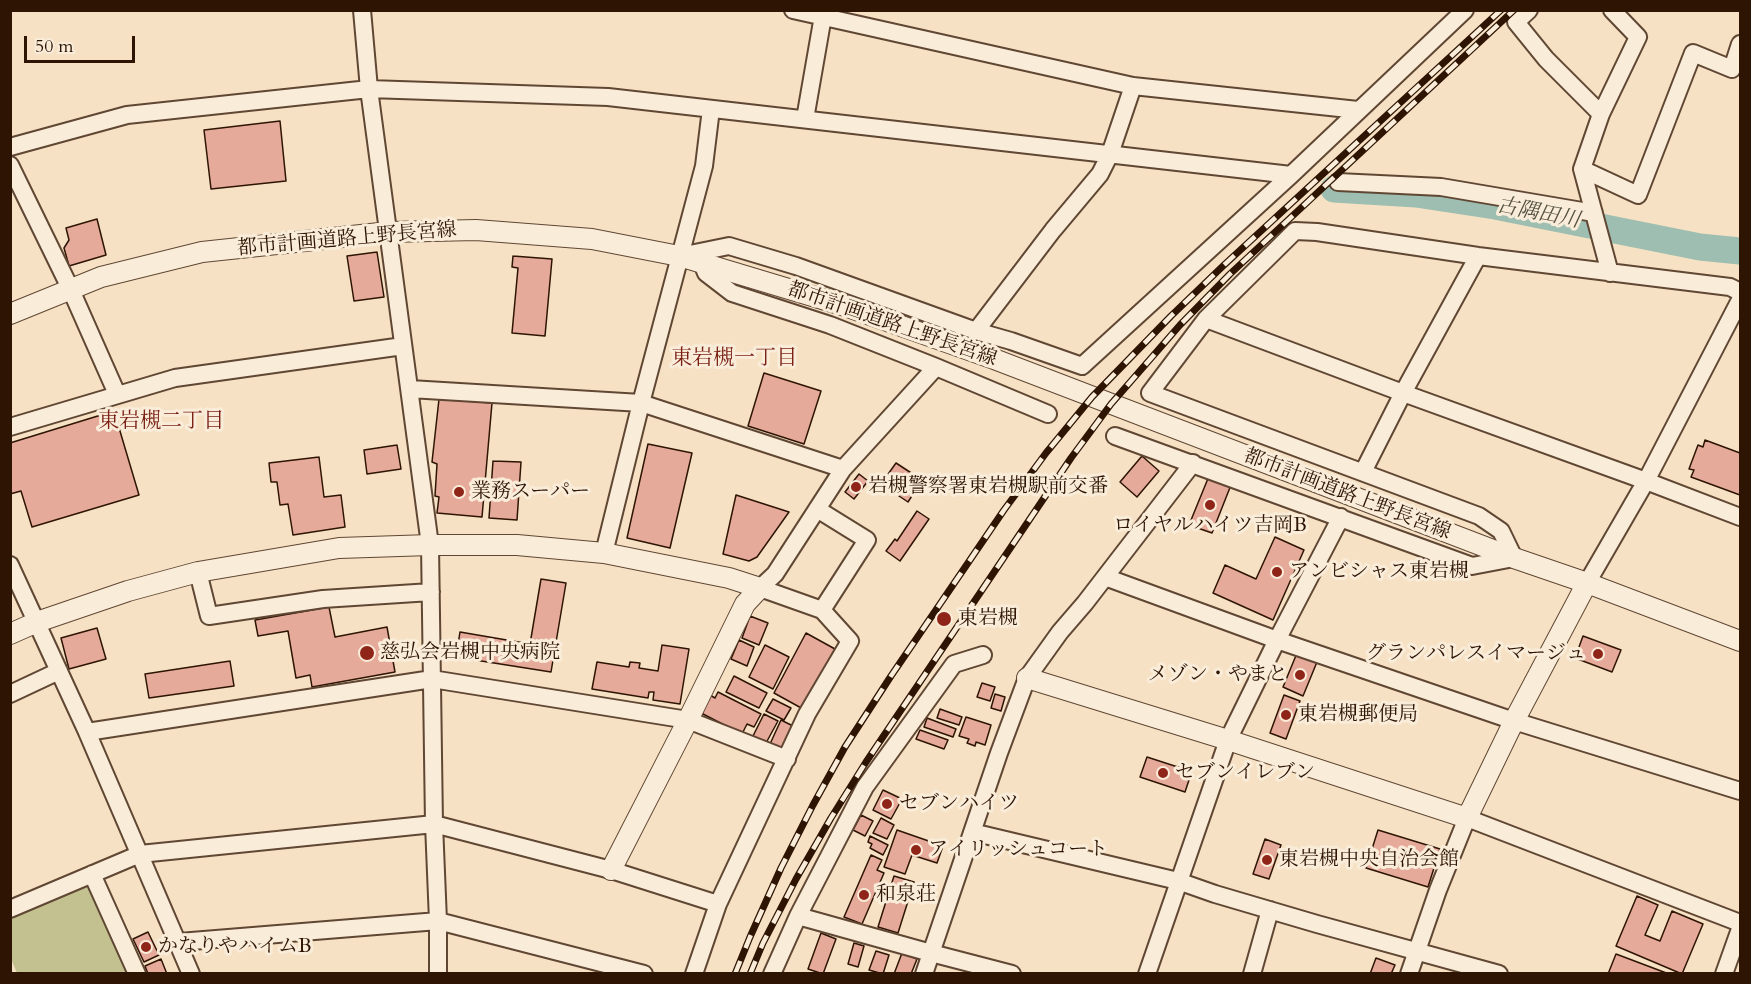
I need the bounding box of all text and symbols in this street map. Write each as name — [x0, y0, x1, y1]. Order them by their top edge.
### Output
scale bar — [27, 24, 138, 62]
text: 50 m — [35, 34, 74, 59]
water label: 古隅田川 — [1494, 194, 1582, 234]
street label: 都市計画道路上野長宮線 — [236, 218, 458, 262]
street label: 都市計画道路上野長宮線 — [784, 278, 1000, 372]
district label: 東岩槻一丁目 — [671, 346, 797, 372]
district label: 東岩槻二丁目 — [98, 409, 224, 435]
street label: 都市計画道路上野長宮線 — [1240, 444, 1454, 546]
place label: 岩槻警察署東岩槻駅前交番 — [868, 475, 1108, 499]
place label: 業務スーパー — [471, 480, 590, 504]
marker: 岩槻警察署東岩槻駅前交番 — [849, 480, 863, 494]
marker: 業務スーパー — [452, 485, 466, 499]
marker: ロイヤルハイツ吉岡B — [1203, 498, 1217, 512]
place label: ロイヤルハイツ吉岡B — [1113, 514, 1307, 538]
place label: アンビシャス東岩槻 — [1289, 560, 1469, 584]
marker: アンビシャス東岩槻 — [1270, 565, 1284, 579]
place label: 東岩槻 — [958, 607, 1018, 631]
marker: 東岩槻 — [935, 610, 953, 628]
place label: 慈弘会岩槻中央病院 — [380, 641, 560, 665]
place label: グランパレスイマージュ — [1366, 642, 1586, 666]
marker: 慈弘会岩槻中央病院 — [358, 644, 376, 662]
marker: グランパレスイマージュ — [1591, 647, 1605, 661]
place label: メゾン・やまと — [1148, 663, 1288, 687]
marker: メゾン・やまと — [1293, 668, 1307, 682]
place label: 東岩槻郵便局 — [1298, 703, 1418, 727]
marker: 東岩槻郵便局 — [1279, 708, 1293, 722]
place label: セブンイレブン — [1175, 761, 1315, 785]
marker: セブンイレブン — [1156, 766, 1170, 780]
place label: セブンハイツ — [899, 792, 1019, 816]
marker: セブンハイツ — [880, 797, 894, 811]
place label: アイリッシュコート — [928, 838, 1108, 862]
marker: アイリッシュコート — [909, 843, 923, 857]
place label: 東岩槻中央自治会館 — [1279, 848, 1459, 872]
marker: 東岩槻中央自治会館 — [1260, 853, 1274, 867]
place label: 和泉荘 — [876, 883, 936, 907]
marker: 和泉荘 — [857, 888, 871, 902]
place label: かなりやハイムB — [158, 935, 312, 959]
marker: かなりやハイムB — [139, 940, 153, 954]

